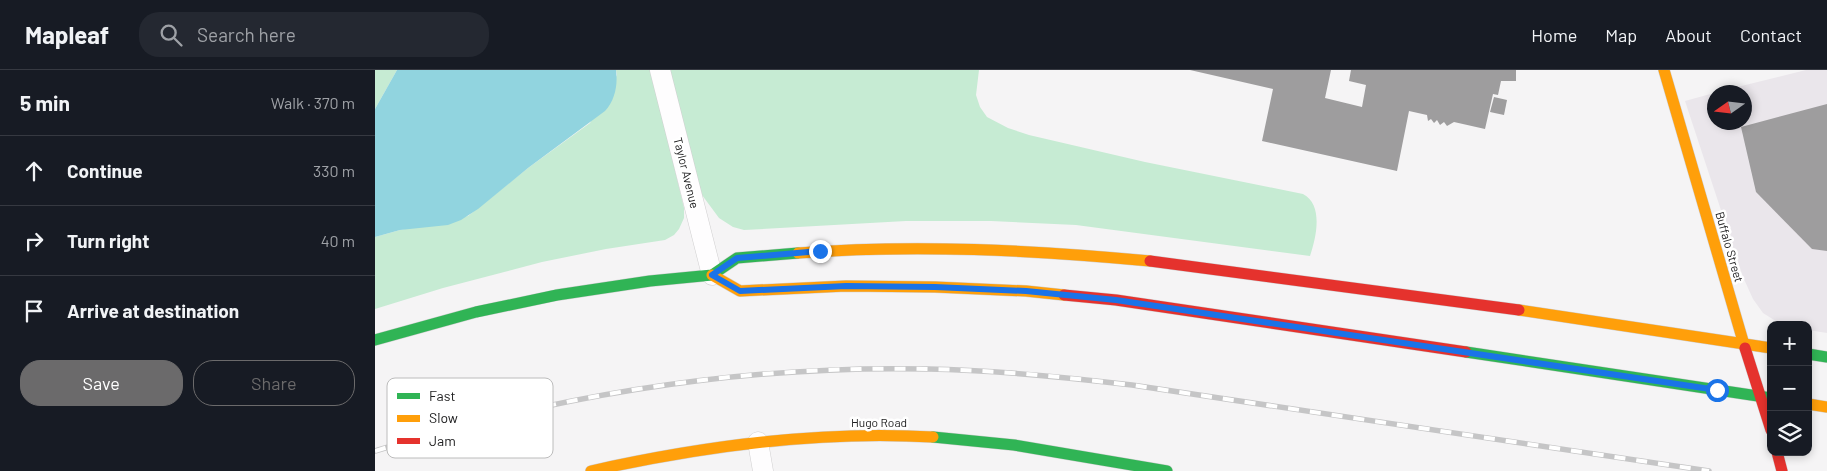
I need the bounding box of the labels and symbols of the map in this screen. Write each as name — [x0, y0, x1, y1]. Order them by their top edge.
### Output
north arrow — [1707, 85, 1752, 130]
street label: Taylor Avenue — [671, 136, 703, 210]
street label: Buffalo Street — [1713, 210, 1747, 284]
route end — [809, 240, 832, 263]
legend — [387, 378, 553, 458]
route start — [1706, 379, 1729, 402]
text: Fast — [429, 387, 455, 404]
text: Slow — [429, 409, 458, 426]
street label: Hugo Road — [851, 415, 907, 429]
text: Jam — [429, 432, 456, 449]

